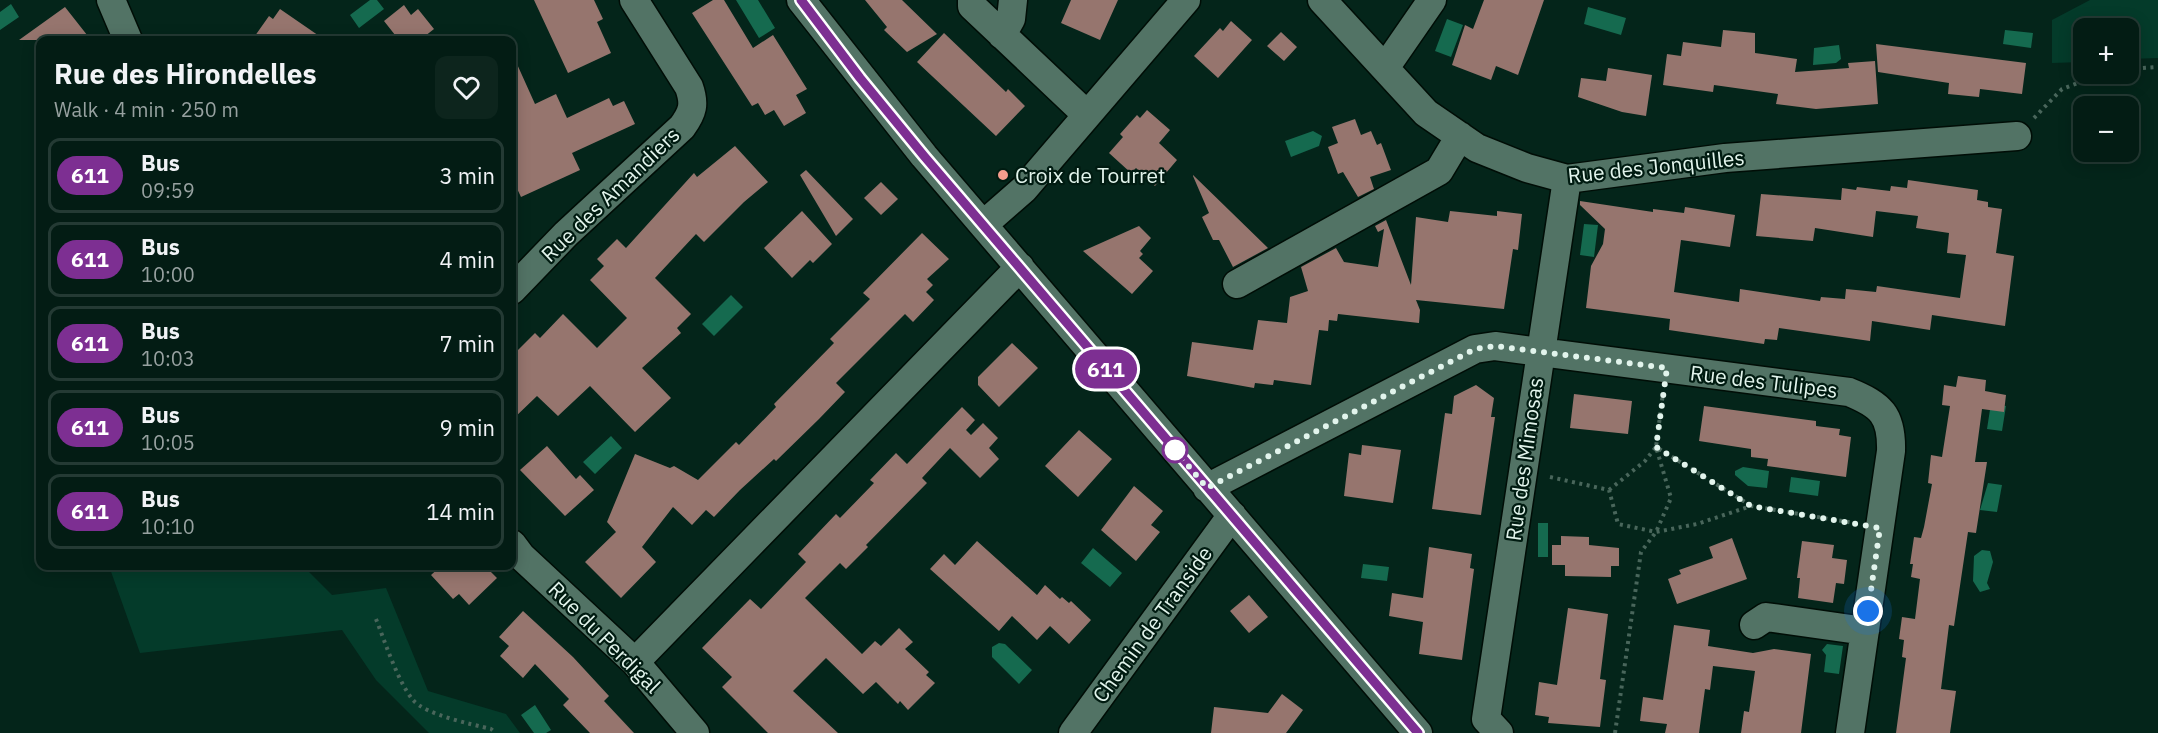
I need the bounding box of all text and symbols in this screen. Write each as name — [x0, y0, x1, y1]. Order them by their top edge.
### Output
map controls — [2073, 18, 2139, 162]
button: + — [2073, 18, 2139, 84]
text: Rue des Hirondelles — [54, 55, 317, 92]
button: heart — [435, 56, 498, 119]
text: Walk · 4 min · 250 m — [54, 96, 239, 123]
button: − — [2073, 96, 2139, 162]
street label: Rue des Amandiers — [535, 121, 685, 267]
street label: Rue des Jonquilles — [1566, 143, 1746, 189]
text: Bus — [141, 148, 180, 177]
text: 611 — [71, 161, 109, 189]
text: 3 min — [439, 161, 495, 190]
place label: Croix de Tourret — [1015, 161, 1165, 189]
marker: Croix de Tourret — [996, 168, 1010, 182]
text: 09:59 — [141, 177, 195, 204]
text: Bus — [141, 232, 180, 261]
text: 611 — [71, 245, 109, 273]
text: 4 min — [439, 245, 495, 274]
text: 10:00 — [141, 261, 195, 288]
text: Bus — [141, 316, 180, 345]
text: 611 — [71, 329, 109, 357]
text: 7 min — [439, 329, 495, 358]
text: 10:03 — [141, 345, 195, 372]
line badge: 611 — [1072, 350, 1140, 388]
text: 611 — [1087, 355, 1125, 383]
street label: Rue des Tulipes — [1689, 358, 1839, 404]
street label: Rue des Mimosas — [1499, 375, 1549, 543]
text: Bus — [141, 400, 180, 429]
text: 611 — [71, 413, 109, 441]
text: 9 min — [439, 413, 495, 442]
text: 10:05 — [141, 429, 195, 456]
unlabelled marker — [1162, 437, 1188, 463]
text: Bus — [141, 484, 180, 513]
text: 611 — [71, 497, 109, 525]
text: 14 min — [426, 497, 495, 526]
text: 10:10 — [141, 513, 195, 540]
street label: Chemin de Transide — [1086, 540, 1218, 708]
street label: Rue du Perdigal — [543, 575, 667, 699]
your location — [1853, 596, 1883, 626]

